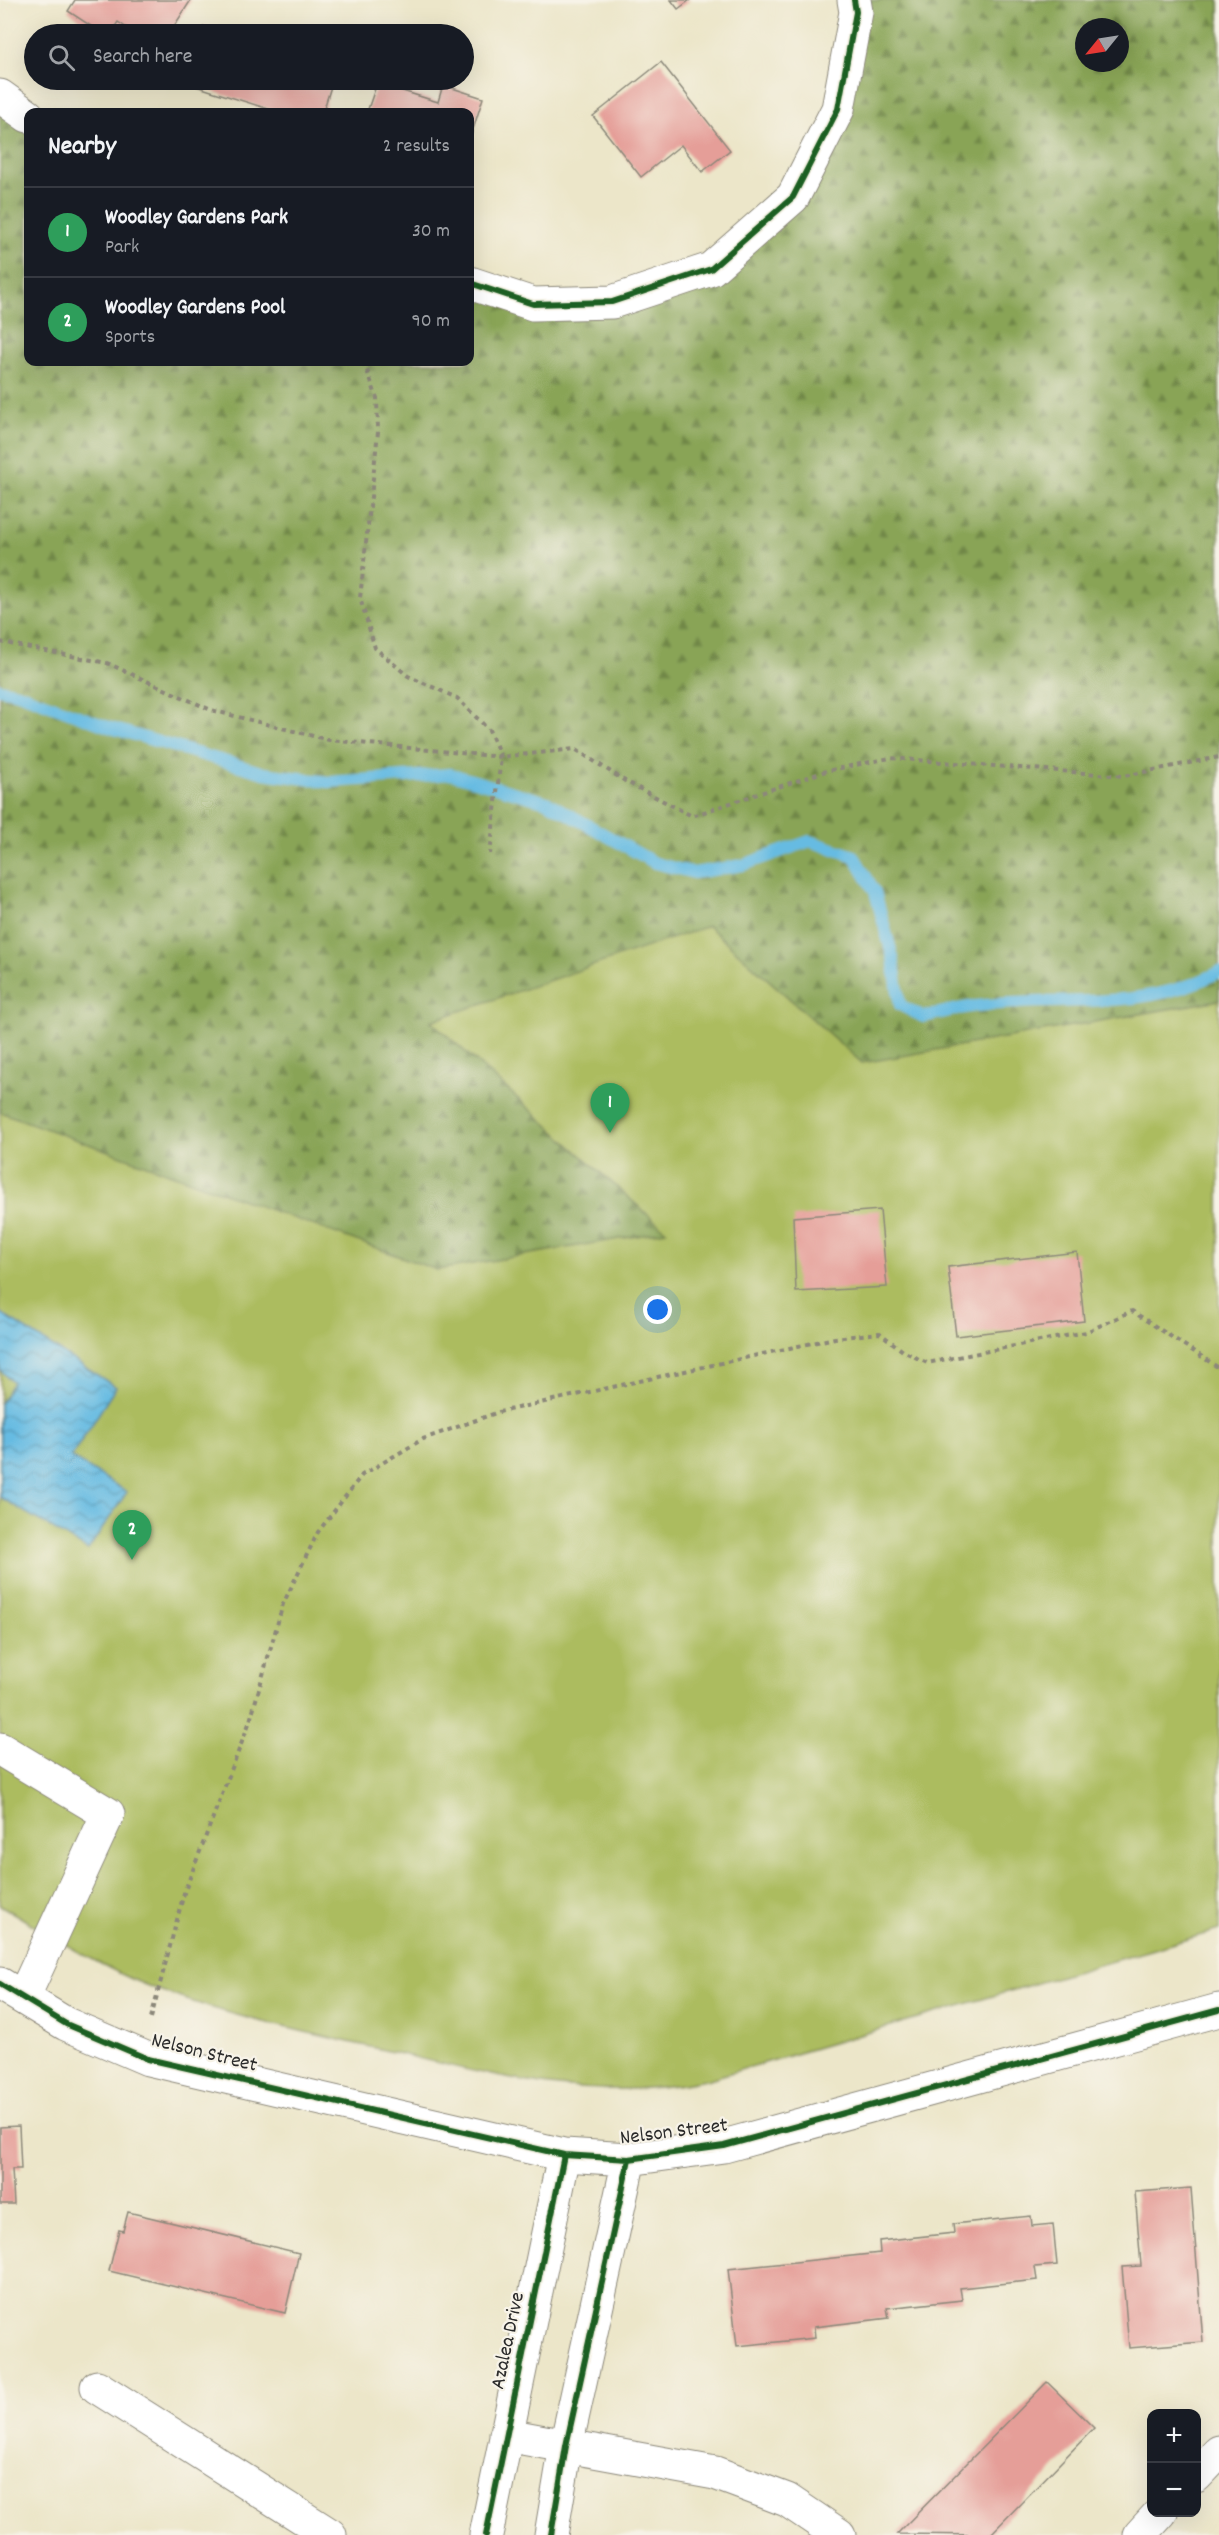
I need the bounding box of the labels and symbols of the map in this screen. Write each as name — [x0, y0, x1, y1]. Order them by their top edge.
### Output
north arrow — [1075, 18, 1129, 72]
pin: 1 — [590, 1084, 630, 1133]
your location — [643, 1295, 672, 1324]
pin: 2 — [112, 1510, 152, 1560]
street label: Nelson Street — [148, 2026, 260, 2082]
street label: Nelson Street — [618, 2111, 730, 2154]
street label: Azalea Drive — [484, 2290, 534, 2392]

